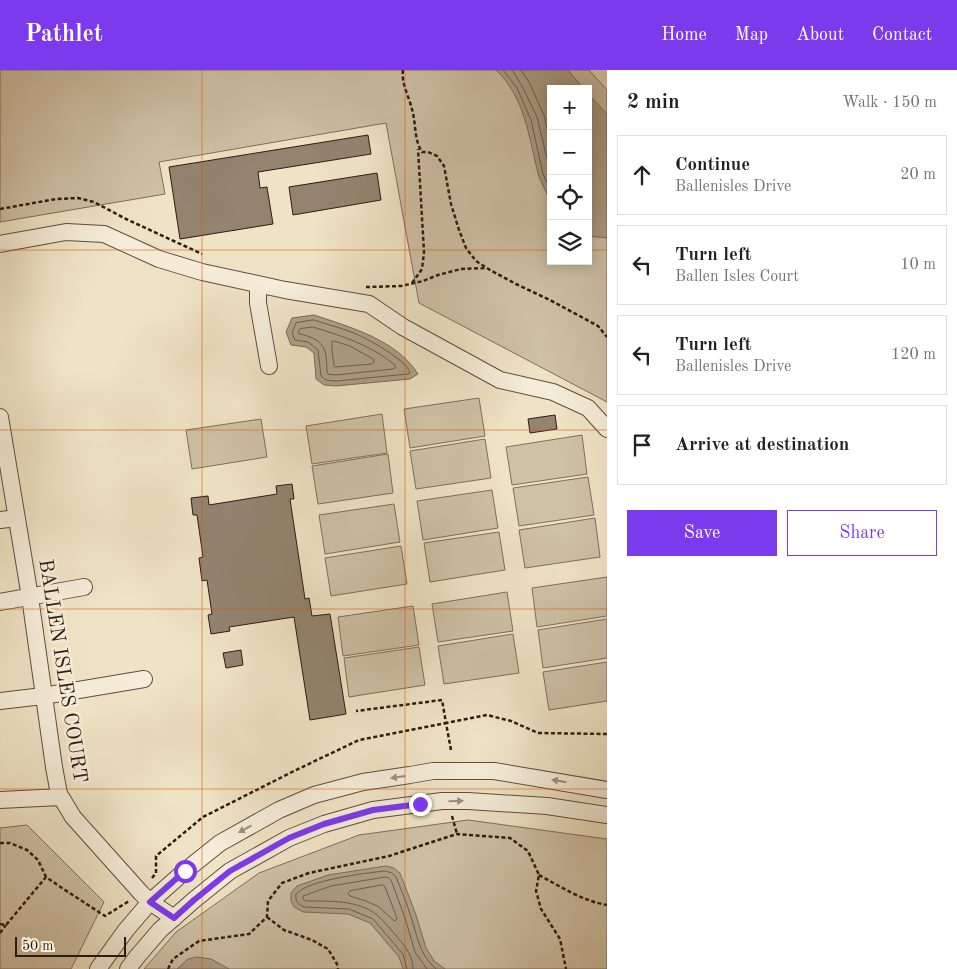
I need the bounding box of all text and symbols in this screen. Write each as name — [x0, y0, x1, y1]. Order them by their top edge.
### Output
text: Pathlet — [25, 23, 103, 47]
text: Home — [661, 26, 707, 44]
text: Map — [735, 26, 768, 44]
text: About — [796, 26, 844, 44]
text: Contact — [872, 26, 932, 44]
map controls — [547, 85, 592, 265]
button: + — [547, 85, 592, 130]
text: 2 min — [627, 92, 680, 113]
text: Walk · 150 m — [842, 95, 937, 111]
button: − — [547, 130, 592, 175]
text: Continue — [675, 156, 750, 175]
icon: ahead — [628, 161, 656, 189]
text: 20 m — [900, 167, 936, 183]
button: locate — [547, 175, 592, 220]
text: Ballenisles Drive — [675, 179, 791, 195]
button: layers — [547, 220, 592, 265]
text: Turn left — [675, 246, 752, 265]
icon: left — [628, 251, 656, 279]
text: 10 m — [900, 257, 936, 273]
text: Ballen Isles Court — [675, 269, 799, 285]
text: Turn left — [675, 336, 752, 355]
icon: left — [628, 341, 656, 369]
text: 120 m — [891, 347, 936, 363]
text: Ballenisles Drive — [675, 359, 791, 375]
icon: arrive — [628, 431, 656, 459]
text: Arrive at destination — [675, 436, 849, 455]
button: Save — [627, 510, 777, 556]
button: Share — [787, 510, 937, 556]
street label: BALLEN ISLES COURT — [34, 558, 90, 784]
one-way arrow — [389, 773, 405, 781]
one-way arrow — [551, 777, 567, 785]
route end — [409, 793, 432, 816]
one-way arrow — [448, 797, 464, 805]
one-way arrow — [238, 825, 253, 833]
route start — [174, 860, 197, 883]
scale bar — [15, 934, 126, 957]
text: 50 m — [22, 939, 53, 953]

